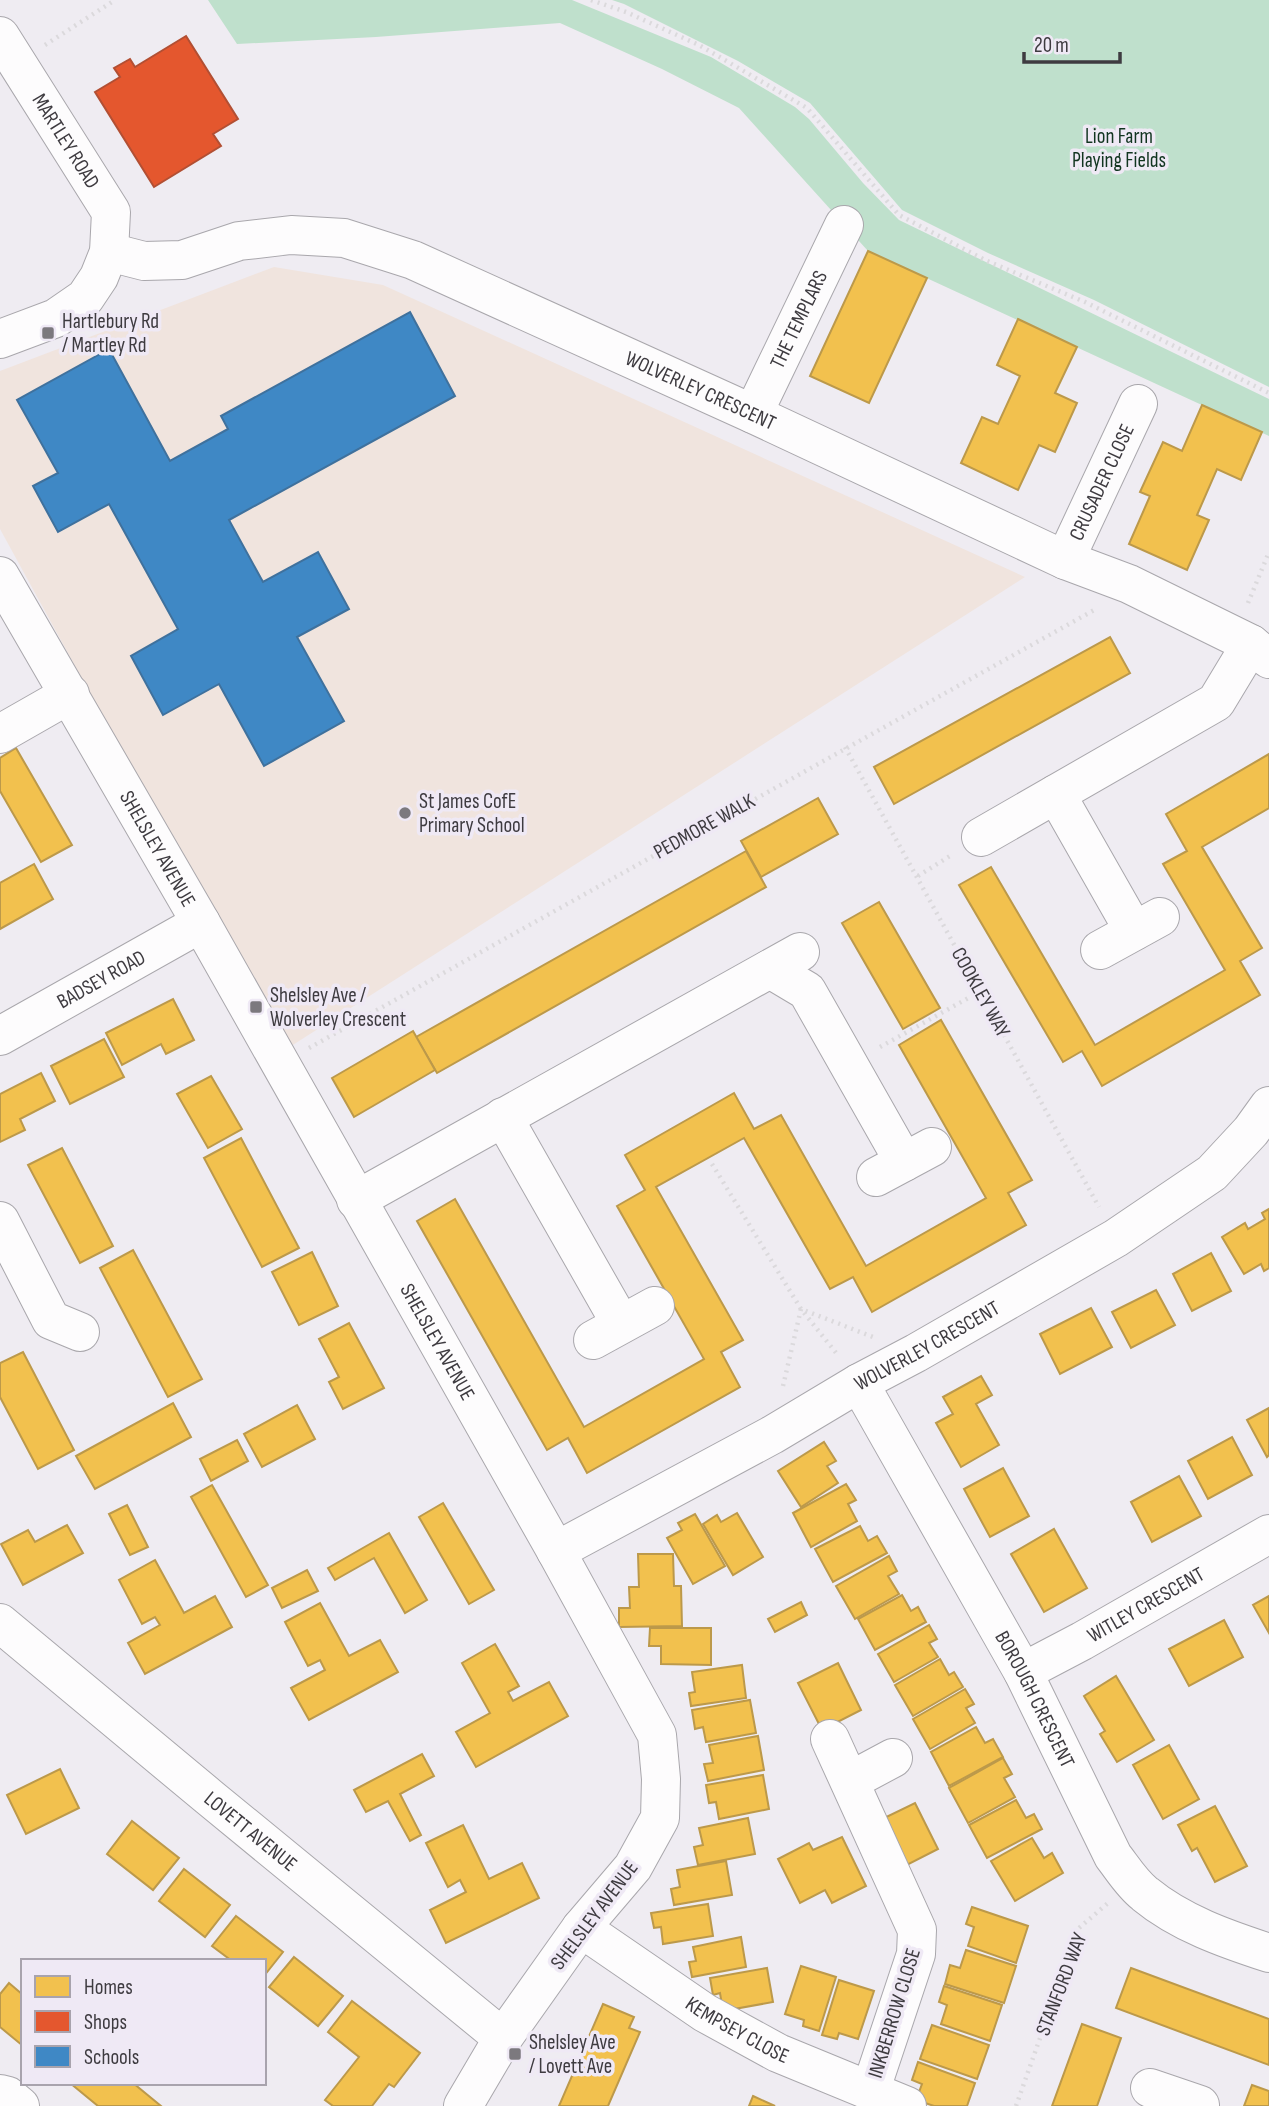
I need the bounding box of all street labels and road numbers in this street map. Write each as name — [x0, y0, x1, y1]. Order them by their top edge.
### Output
street label: MARTLEY ROAD — [27, 89, 105, 193]
street label: THE TEMPLARS — [765, 267, 833, 373]
street label: WOLVERLEY CRESCENT — [621, 346, 780, 436]
street label: CRUSADER CLOSE — [1064, 420, 1140, 545]
street label: SHELSLEY AVENUE — [114, 786, 201, 911]
street label: PEDMORE WALK — [649, 788, 760, 864]
street label: COOKLEY WAY — [946, 943, 1016, 1042]
street label: BADSEY ROAD — [53, 945, 150, 1014]
street label: SHELSLEY AVENUE — [394, 1279, 480, 1405]
street label: WOLVERLEY CRESCENT — [850, 1295, 1005, 1396]
street label: WITLEY CRESCENT — [1083, 1561, 1209, 1648]
street label: BOROUGH CRESCENT — [989, 1627, 1080, 1772]
street label: LOVETT AVENUE — [199, 1786, 302, 1877]
street label: SHELSLEY AVENUE — [545, 1856, 643, 1975]
street label: STANFORD WAY — [1030, 1929, 1093, 2039]
street label: INKBERROW CLOSE — [863, 1945, 926, 2081]
street label: KEMPSEY CLOSE — [681, 1991, 793, 2069]

